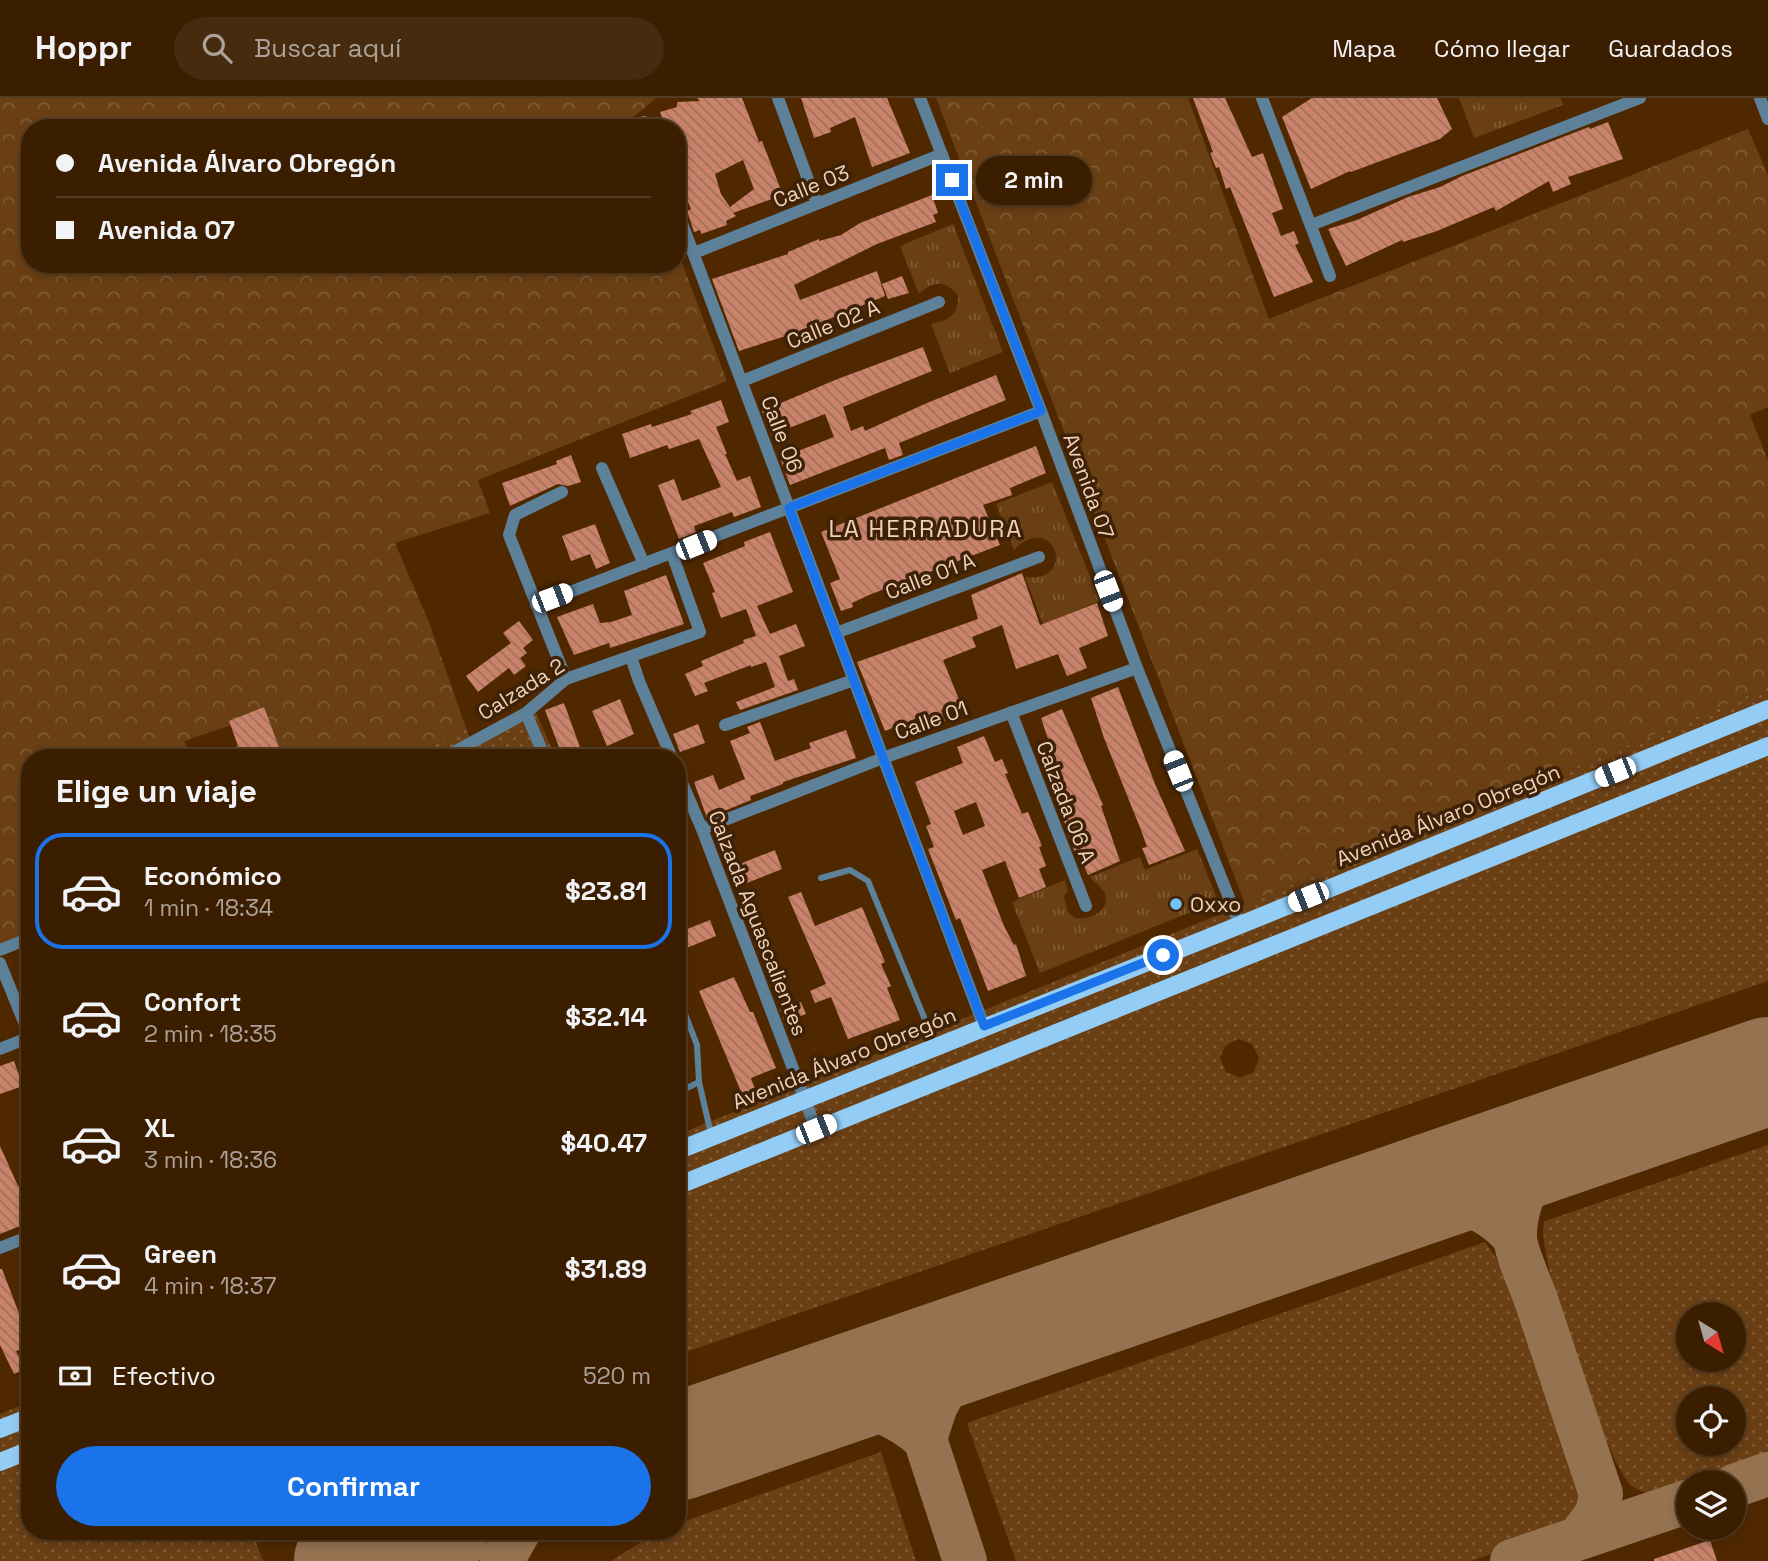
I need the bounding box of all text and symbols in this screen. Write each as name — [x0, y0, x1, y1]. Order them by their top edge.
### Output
search box — [174, 17, 664, 80]
text: Hoppr — [35, 27, 132, 69]
icon: search — [198, 29, 236, 67]
text: Buscar aquí — [254, 31, 401, 65]
text: Mapa — [1332, 33, 1396, 64]
text: Cómo llegar — [1434, 33, 1570, 64]
text: Guardados — [1608, 33, 1733, 64]
text: Avenida Álvaro Obregón — [98, 146, 396, 180]
callout: 2 min — [976, 155, 1092, 204]
street label: Calle 03 — [769, 159, 853, 213]
route end — [936, 164, 968, 196]
text: 2 min — [1004, 165, 1064, 195]
text: Avenida 07 — [98, 213, 235, 247]
street label: Calle 02 A — [782, 293, 884, 355]
street label: Calle 06 — [755, 392, 809, 476]
street label: Avenida 07 — [1057, 430, 1121, 543]
district label: LA HERRADURA — [829, 513, 1023, 544]
car — [673, 527, 720, 563]
street label: Calle 01 A — [881, 547, 979, 605]
car — [1091, 568, 1126, 614]
car — [529, 581, 576, 615]
street label: Calzada 2 — [473, 652, 569, 726]
street label: Calle 01 — [891, 694, 971, 746]
street label: Calzada 06 A — [1030, 737, 1102, 867]
car — [1161, 748, 1196, 794]
car — [1592, 754, 1639, 790]
street label: Avenida Álvaro Obregón — [1332, 758, 1564, 872]
text: Elige un viaje — [56, 771, 257, 811]
street label: Calzada Aguascalientes — [702, 806, 814, 1040]
text: Económico — [144, 859, 282, 893]
icon: car — [60, 860, 123, 923]
text: $23.81 — [565, 874, 647, 908]
car — [1285, 879, 1332, 915]
place label: Oxxo — [1190, 891, 1241, 918]
text: 1 min · 18:34 — [144, 893, 273, 923]
marker: Oxxo — [1168, 896, 1184, 912]
route start — [1147, 939, 1179, 971]
text: Confort — [144, 985, 241, 1019]
icon: car — [60, 986, 123, 1049]
text: $32.14 — [565, 1000, 647, 1034]
street label: Avenida Álvaro Obregón — [728, 1001, 960, 1115]
text: 2 min · 18:35 — [144, 1019, 277, 1049]
text: XL — [144, 1111, 175, 1145]
car — [793, 1111, 840, 1147]
icon: car — [60, 1112, 123, 1175]
text: $40.47 — [561, 1126, 647, 1160]
text: 3 min · 18:36 — [144, 1145, 277, 1175]
text: Green — [144, 1237, 217, 1271]
icon: car — [60, 1238, 123, 1301]
text: $31.89 — [565, 1252, 647, 1286]
text: 4 min · 18:37 — [144, 1271, 277, 1301]
north arrow — [1676, 1302, 1746, 1372]
map controls — [1676, 1302, 1746, 1540]
icon: cash — [56, 1357, 94, 1395]
text: Efectivo — [112, 1359, 216, 1393]
text: 520 m — [583, 1361, 651, 1391]
button: locate — [1676, 1386, 1746, 1456]
button: Confirmar — [56, 1446, 651, 1526]
button: layers — [1676, 1470, 1746, 1540]

